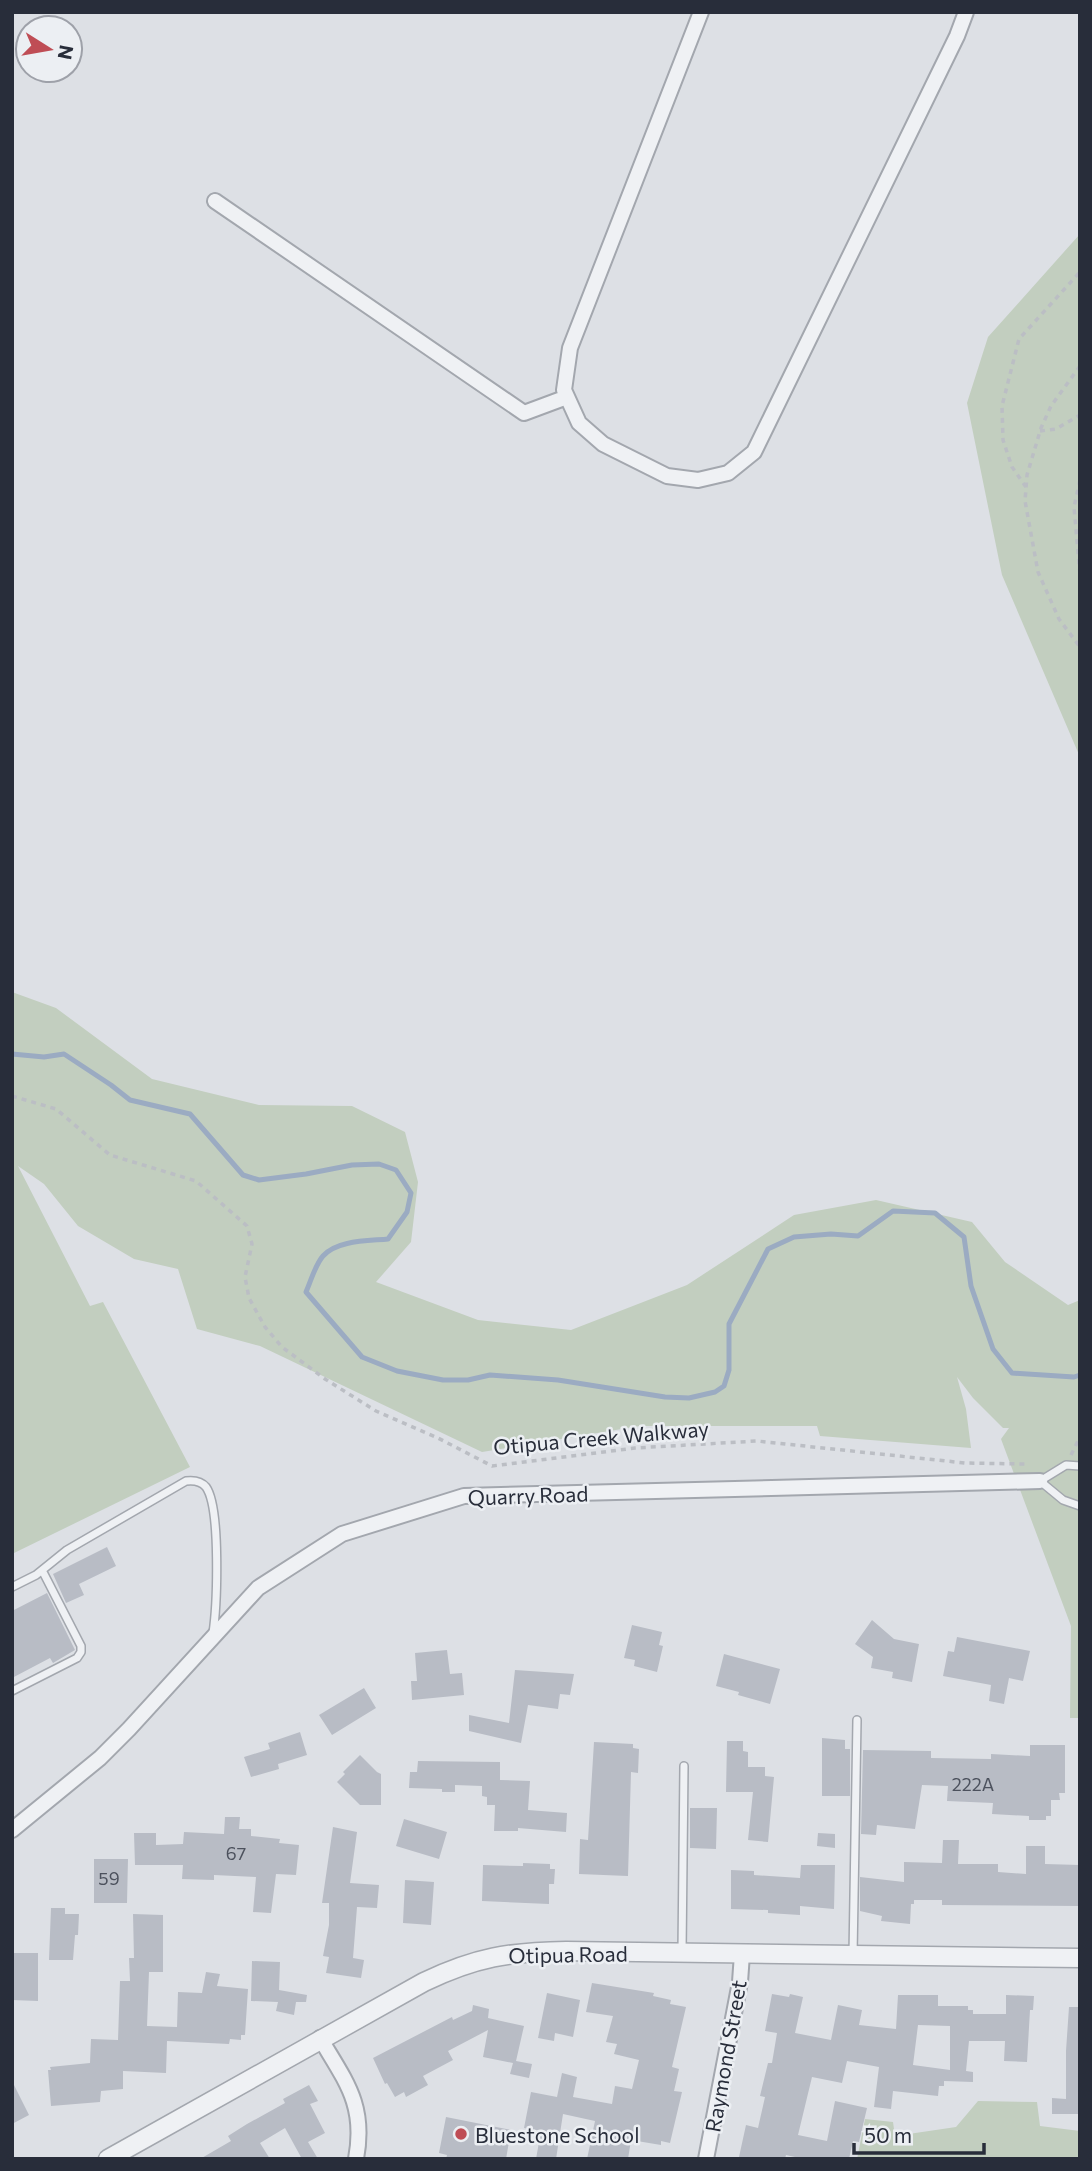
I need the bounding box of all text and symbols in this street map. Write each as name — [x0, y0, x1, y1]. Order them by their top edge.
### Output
north arrow — [14, 14, 84, 84]
text: N — [54, 43, 79, 62]
street label: Otipua Creek Walkway — [492, 1415, 710, 1459]
street label: Quarry Road — [467, 1480, 589, 1510]
house number: 222A — [952, 1773, 994, 1795]
house number: 67 — [226, 1842, 246, 1864]
house number: 59 — [98, 1867, 120, 1889]
street label: Otipua Road — [508, 1940, 628, 1968]
street label: Raymond Street — [699, 1978, 751, 2134]
scale bar — [854, 2112, 984, 2156]
place label: Bluestone School — [475, 2122, 640, 2147]
text: 50 m — [864, 2122, 912, 2147]
marker: Bluestone School — [453, 2126, 469, 2142]

